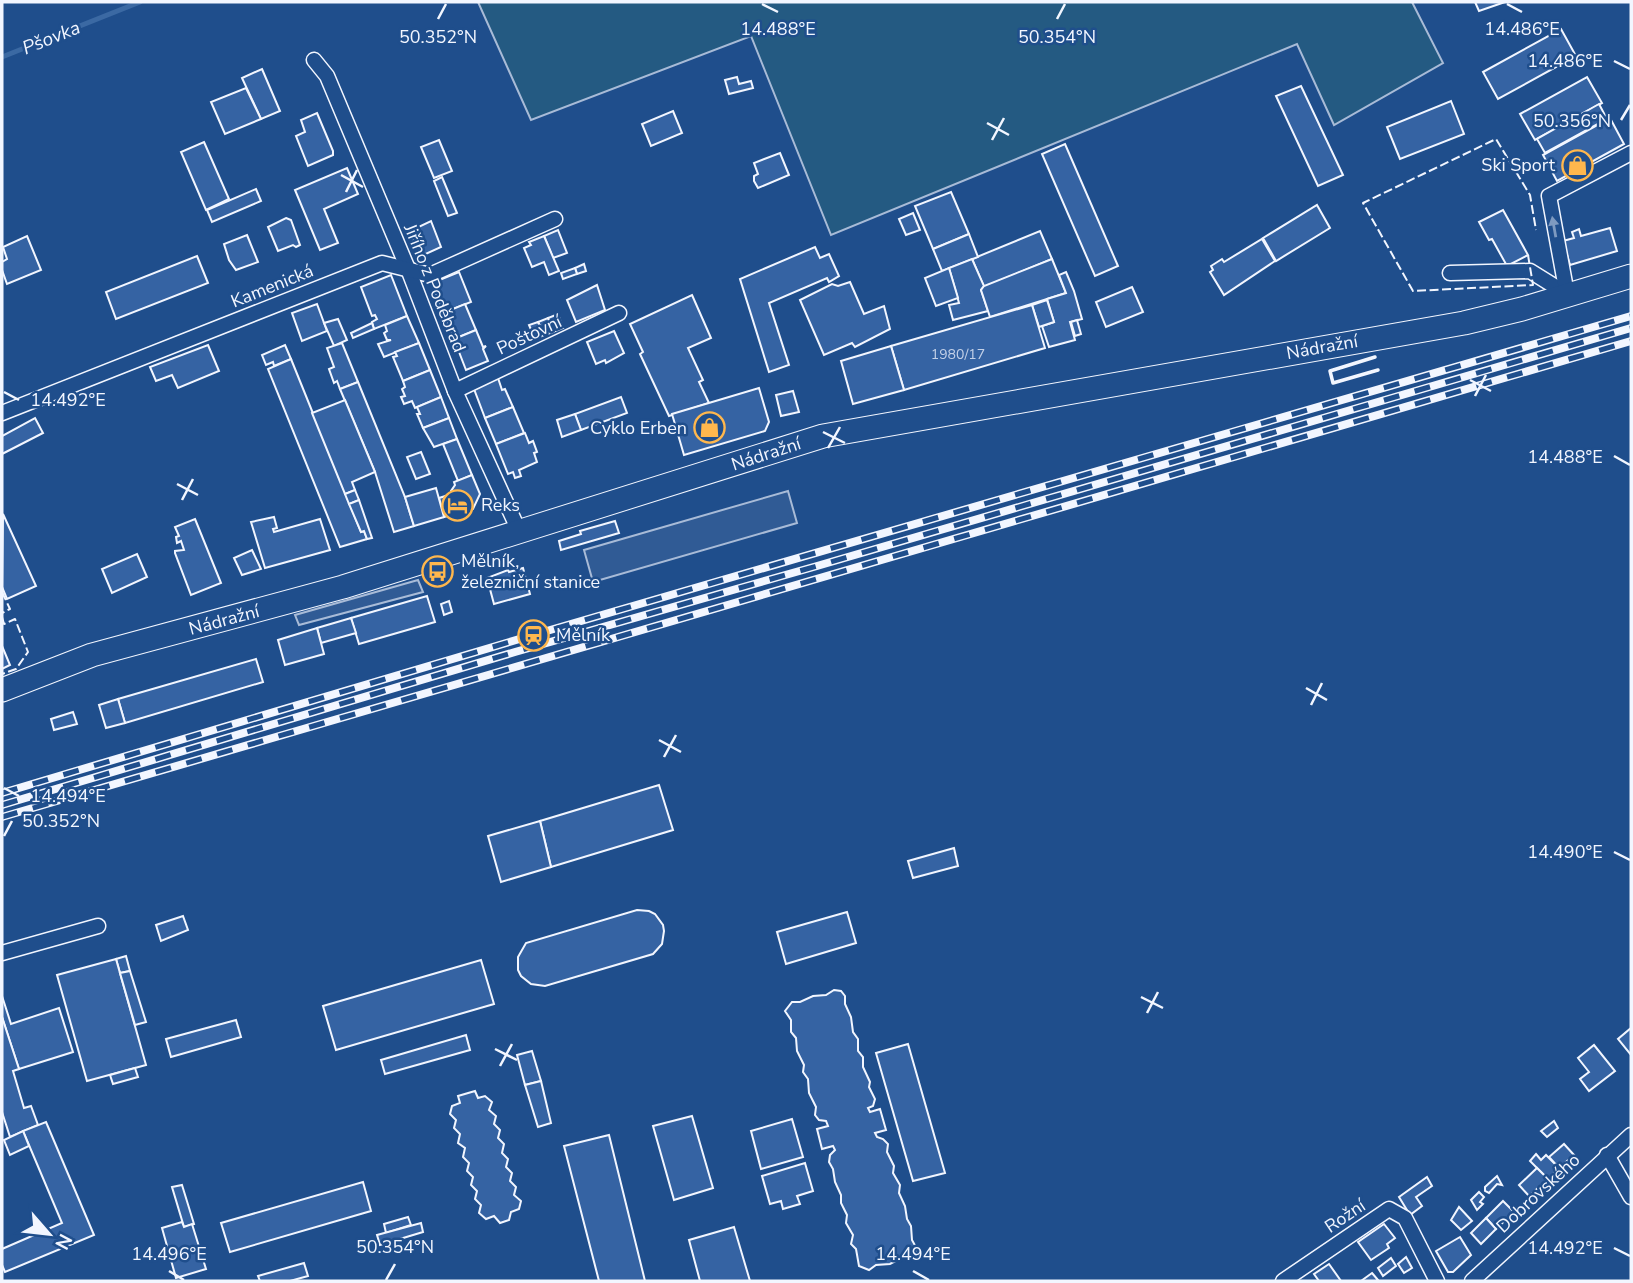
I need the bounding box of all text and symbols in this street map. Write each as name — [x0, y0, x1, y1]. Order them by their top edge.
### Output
water label: Pšovka — [18, 15, 84, 61]
text: 14.488°E — [740, 17, 816, 41]
text: 14.486°E — [1484, 17, 1560, 41]
text: 50.352°N — [399, 25, 477, 49]
text: 50.354°N — [1018, 25, 1096, 49]
text: 14.486°E — [1527, 49, 1603, 73]
text: 50.356°N — [1533, 109, 1611, 133]
shop icon: Ski Sport — [1561, 148, 1595, 182]
place label: Ski Sport — [1481, 153, 1556, 177]
one-way arrow — [1548, 216, 1559, 238]
street label: Jiřího z Poděbrad — [398, 219, 472, 356]
street label: Kamenická — [227, 259, 317, 313]
street label: Poštovní — [493, 309, 566, 361]
street label: Nádražní — [1284, 329, 1360, 365]
house number: 1980/17 — [931, 345, 985, 364]
text: 14.492°E — [30, 388, 106, 412]
shop icon: Cyklo Erben — [693, 411, 727, 445]
place label: Cyklo Erben — [590, 416, 687, 440]
street label: Nádražní — [728, 431, 805, 477]
text: 14.488°E — [1527, 445, 1603, 469]
hotel icon: Reks — [441, 488, 475, 522]
place label: Reks — [481, 493, 520, 517]
place label: Mělník, železniční stanice — [461, 549, 600, 594]
bus stop icon: Mělník, železniční stanice — [421, 554, 455, 588]
street label: Nádražní — [186, 599, 263, 641]
station icon: Mělník — [516, 618, 550, 652]
place label: Mělník — [556, 623, 611, 647]
text: 14.494°E — [30, 784, 106, 808]
text: 50.352°N — [22, 809, 100, 833]
text: 14.490°E — [1527, 840, 1603, 864]
street label: Dobrovského — [1491, 1148, 1585, 1238]
street label: Rožní — [1320, 1193, 1371, 1238]
north arrow — [14, 1199, 84, 1269]
text: N — [48, 1229, 78, 1254]
text: 50.354°N — [356, 1235, 434, 1259]
text: 14.492°E — [1527, 1236, 1603, 1260]
text: 14.496°E — [131, 1242, 207, 1266]
text: 14.494°E — [875, 1242, 951, 1266]

